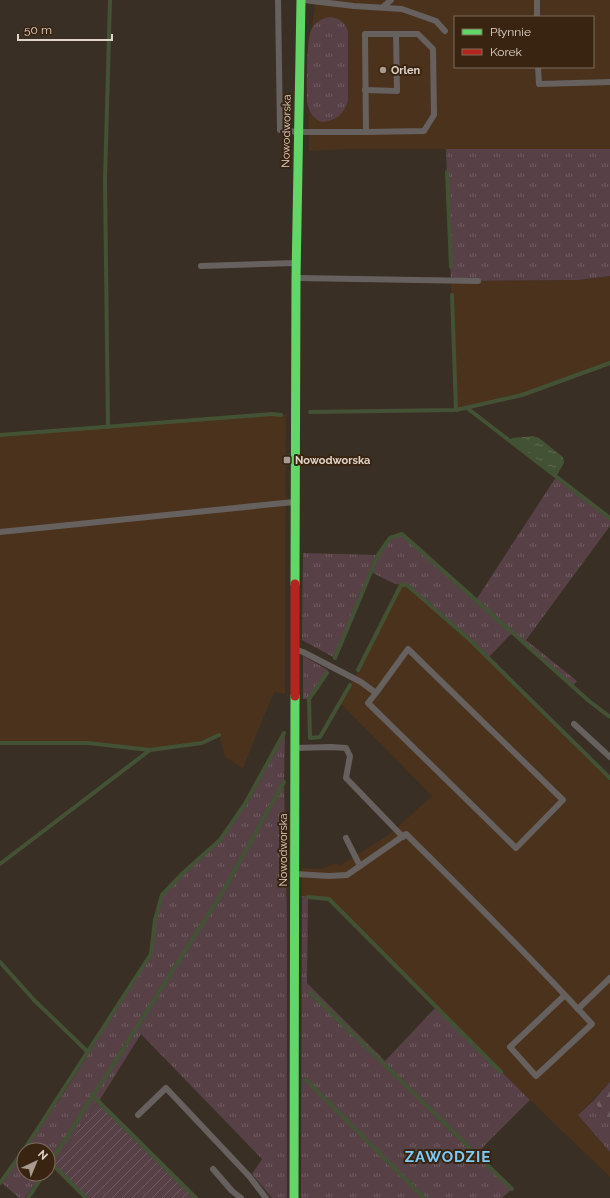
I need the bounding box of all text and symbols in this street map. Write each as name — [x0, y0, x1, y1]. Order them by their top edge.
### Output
scale bar — [18, 16, 112, 42]
legend — [454, 16, 594, 68]
text: 50 m — [24, 23, 52, 37]
text: Płynnie — [490, 25, 531, 39]
text: Korek — [490, 45, 523, 59]
place label: Orlen — [391, 64, 421, 77]
marker: Orlen — [378, 65, 388, 75]
street label: Nowodworska — [279, 94, 294, 168]
place label: Nowodworska — [295, 454, 370, 467]
marker: Nowodworska — [282, 455, 292, 465]
street label: Nowodworska — [277, 813, 290, 887]
north arrow — [16, 1142, 56, 1182]
text: N — [35, 1148, 50, 1163]
district label: ZAWODZIE — [405, 1148, 491, 1166]

